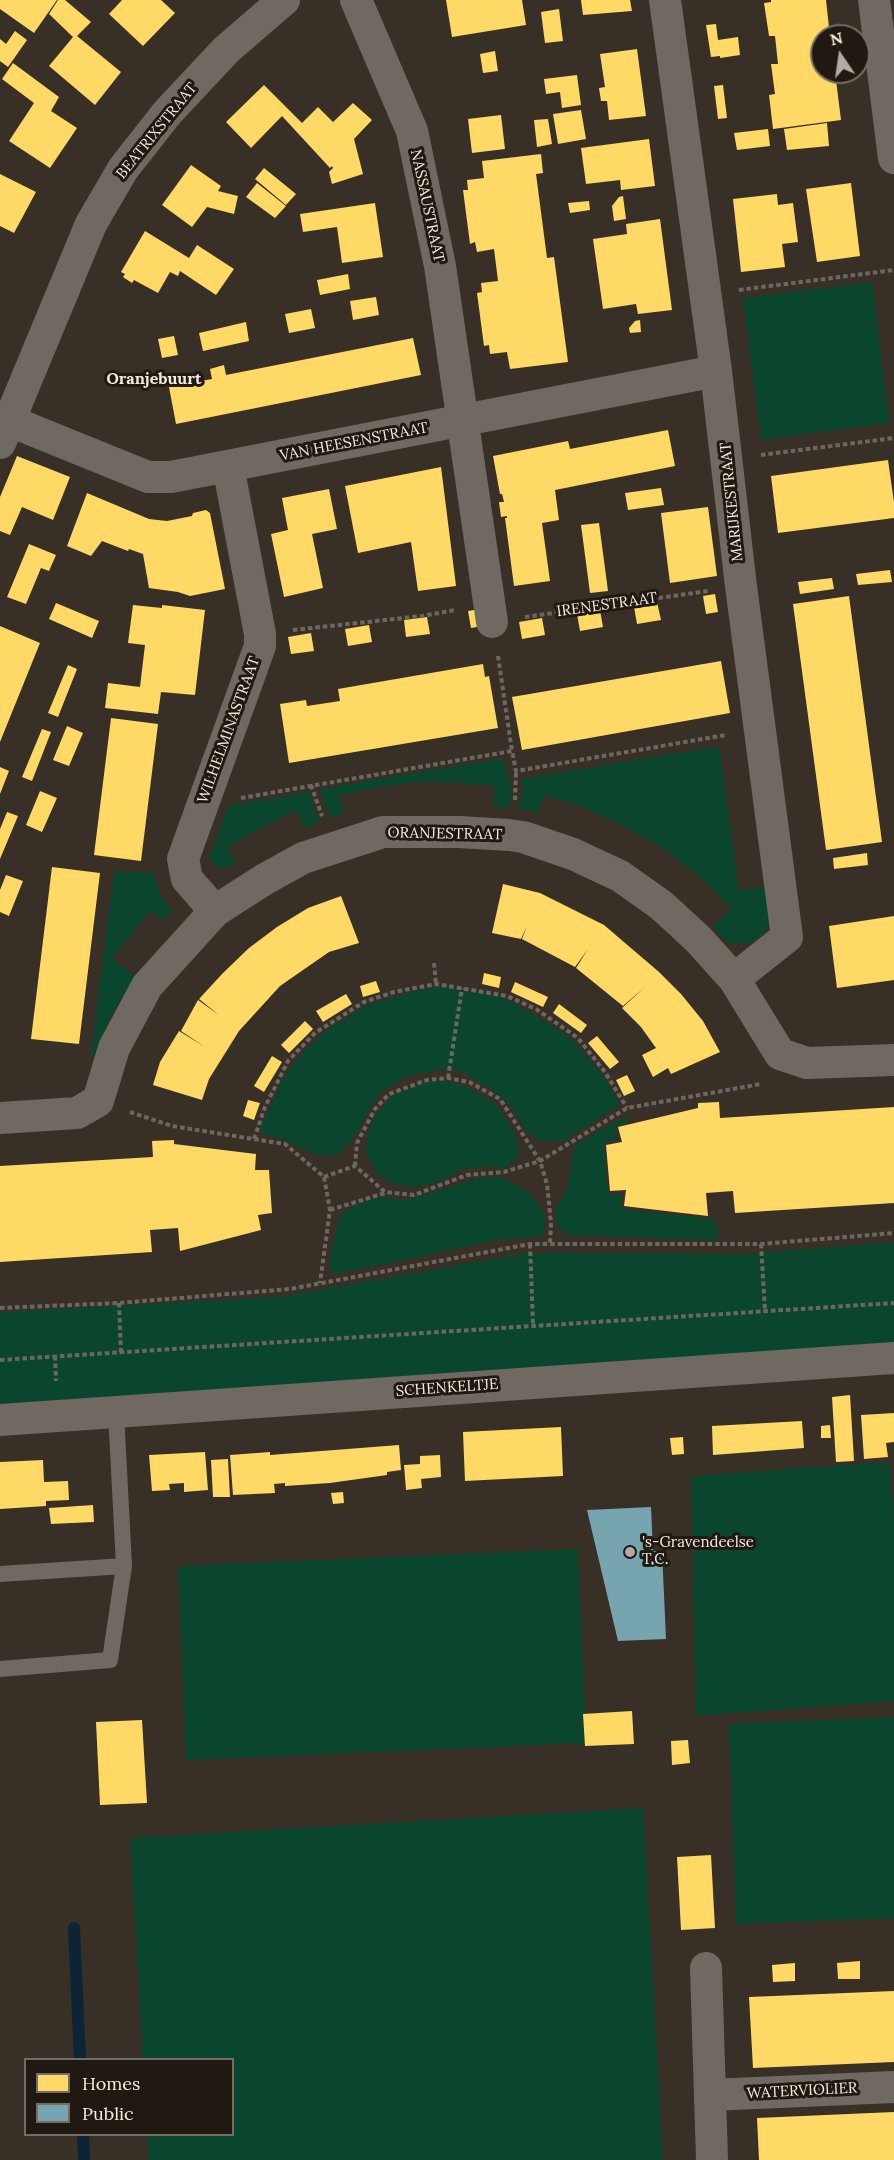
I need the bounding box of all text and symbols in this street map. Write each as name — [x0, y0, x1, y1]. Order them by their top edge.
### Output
north arrow — [810, 24, 870, 84]
text: N — [828, 27, 845, 50]
street label: BEATRIXSTRAAT — [113, 79, 201, 183]
street label: NASSAUSTRAAT — [406, 148, 448, 264]
district label: Oranjebuurt — [106, 369, 202, 389]
street label: VAN HEESENSTRAAT — [278, 419, 430, 465]
street label: MARIJKESTRAAT — [717, 442, 747, 562]
street label: IRENESTRAAT — [555, 589, 659, 621]
street label: WILHELMINASTRAAT — [194, 654, 264, 806]
street label: ORANJESTRAAT — [388, 824, 502, 844]
street label: SCHENKELTJE — [395, 1375, 499, 1401]
place label: 's-Gravendeelse T.C. — [642, 1534, 754, 1569]
marker: 's-Gravendeelse T.C. — [623, 1545, 637, 1559]
legend — [24, 2058, 234, 2136]
text: Homes — [82, 2072, 140, 2095]
street label: WATERVIOLIER — [746, 2079, 858, 2103]
text: Public — [82, 2102, 134, 2125]

